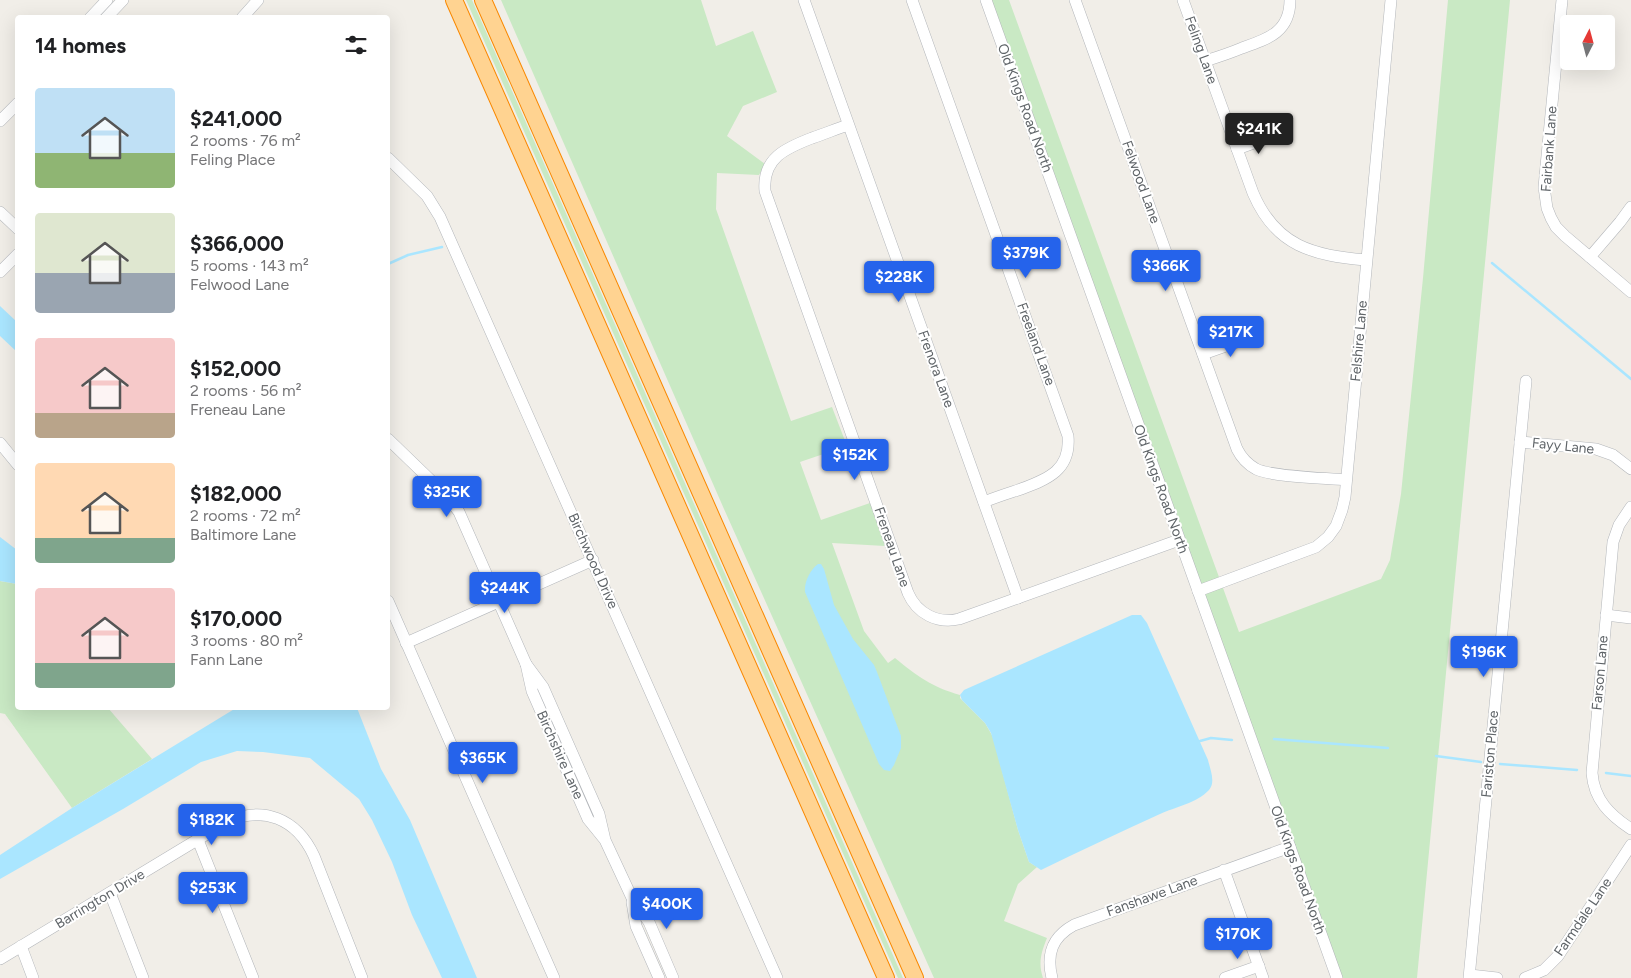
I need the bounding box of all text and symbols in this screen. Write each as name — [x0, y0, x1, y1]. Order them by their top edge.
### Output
street label: Feling Lane — [1181, 14, 1221, 87]
north arrow — [1560, 15, 1615, 70]
map controls — [1560, 15, 1615, 70]
icon: filters — [342, 31, 370, 59]
text: 14 homes — [35, 33, 126, 58]
street label: Old Kings Road North — [994, 41, 1056, 175]
street label: Fairbank Lane — [1538, 105, 1561, 192]
text: $241,000 — [190, 106, 282, 131]
icon: home — [75, 108, 135, 168]
pin: $241K — [1224, 112, 1294, 155]
text: $241K — [1236, 119, 1282, 138]
text: 2 rooms · 76 m² — [190, 131, 301, 150]
street label: Felwood Lane — [1118, 138, 1164, 226]
text: Feling Place — [190, 150, 275, 169]
text: $366,000 — [190, 231, 284, 256]
icon: home — [75, 233, 135, 293]
pin: $379K — [991, 236, 1061, 279]
text: $379K — [1003, 243, 1049, 262]
pin: $366K — [1131, 250, 1201, 292]
text: 5 rooms · 143 m² — [190, 256, 309, 275]
text: $366K — [1143, 256, 1189, 275]
pin: $228K — [864, 260, 934, 303]
text: $228K — [875, 267, 923, 286]
text: Felwood Lane — [190, 275, 289, 294]
street label: Felshire Lane — [1347, 299, 1371, 382]
street label: Freeland Lane — [1013, 300, 1059, 388]
pin: $217K — [1196, 316, 1266, 358]
text: $217K — [1209, 322, 1253, 341]
street label: Frenora Lane — [914, 328, 958, 410]
text: $152,000 — [190, 356, 281, 381]
icon: home — [75, 358, 135, 418]
text: 2 rooms · 56 m² — [190, 381, 302, 400]
text: Freneau Lane — [190, 400, 286, 419]
street label: Old Kings Road North — [1130, 422, 1192, 556]
street label: Fayy Lane — [1531, 434, 1595, 458]
pin: $152K — [820, 438, 890, 481]
text: $152K — [833, 445, 877, 464]
pin: $325K — [412, 476, 482, 518]
text: $182,000 — [190, 481, 282, 506]
text: $325K — [424, 482, 470, 501]
icon: home — [75, 483, 135, 543]
street label: Freneau Lane — [870, 505, 914, 590]
text: 2 rooms · 72 m² — [190, 506, 301, 525]
street label: Birchwood Drive — [564, 511, 622, 612]
text: Baltimore Lane — [190, 525, 296, 544]
pin: $244K — [470, 572, 540, 614]
text: $244K — [480, 578, 530, 597]
text: $170,000 — [190, 606, 282, 631]
icon: home — [75, 608, 135, 668]
text: 3 rooms · 80 m² — [190, 631, 303, 650]
street label: Farson Lane — [1588, 634, 1612, 711]
pin: $196K — [1449, 636, 1519, 678]
text: $196K — [1462, 642, 1506, 661]
text: Fann Lane — [190, 650, 263, 669]
street label: Birchshire Lane — [533, 708, 587, 802]
street label: Fariston Place — [1478, 709, 1502, 798]
pin: $365K — [448, 742, 518, 784]
text: $365K — [460, 748, 507, 767]
street label: Old Kings Road North — [1267, 803, 1329, 937]
pin: $182K — [177, 804, 247, 846]
text: $182K — [189, 810, 235, 829]
street label: Barrington Drive — [52, 865, 148, 932]
pin: $253K — [178, 872, 248, 914]
street label: Fanshawe Lane — [1104, 872, 1200, 920]
street label: Farmdale Lane — [1551, 874, 1616, 959]
text: $253K — [190, 878, 236, 897]
pin: $400K — [632, 888, 702, 930]
text: $400K — [642, 894, 692, 913]
pin: $170K — [1203, 918, 1273, 960]
text: $170K — [1215, 924, 1261, 943]

